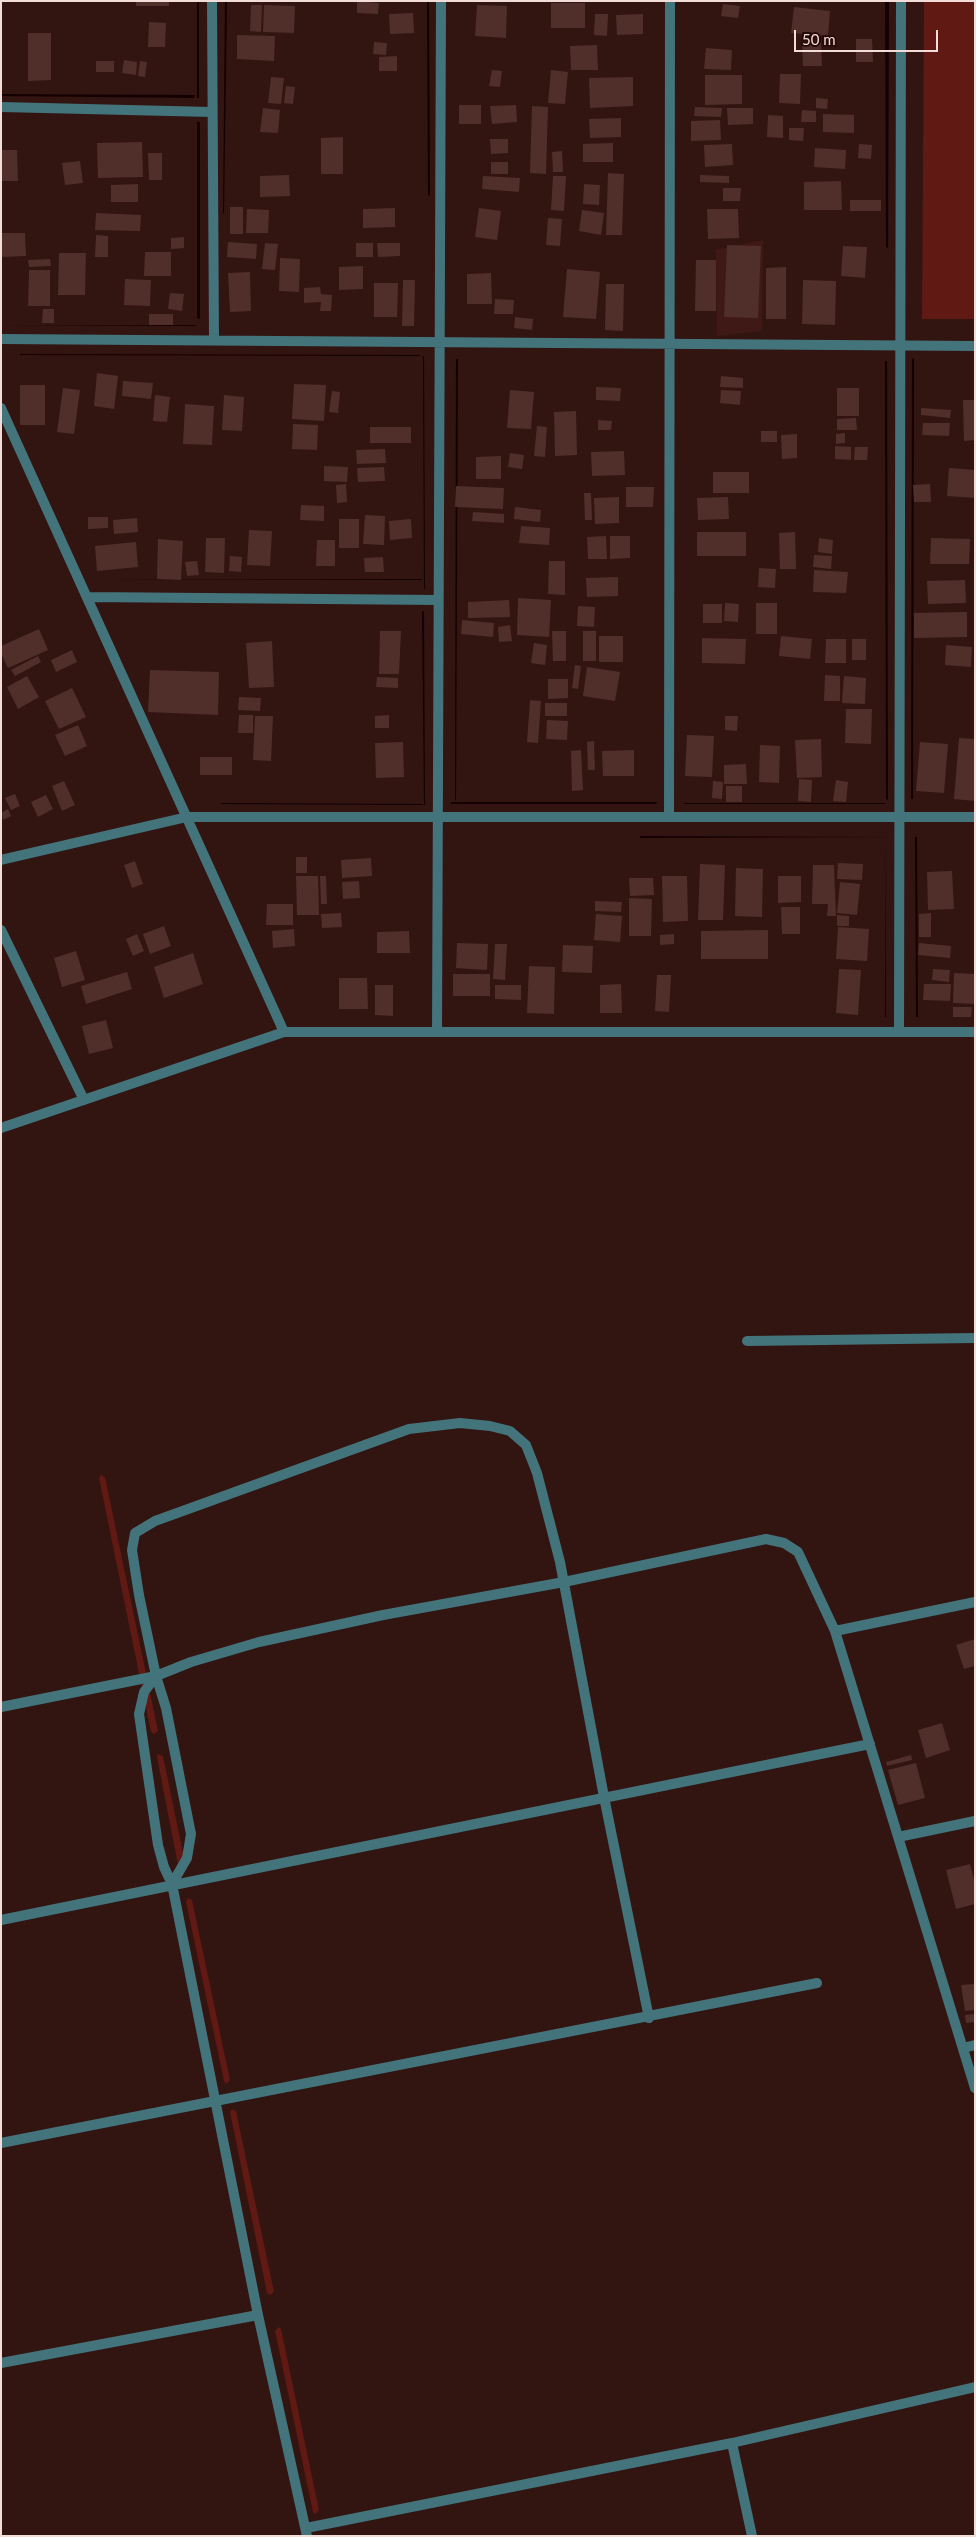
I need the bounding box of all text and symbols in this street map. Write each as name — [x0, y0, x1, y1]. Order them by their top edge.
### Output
scale bar — [796, 20, 940, 52]
text: 50 m — [802, 30, 836, 48]

